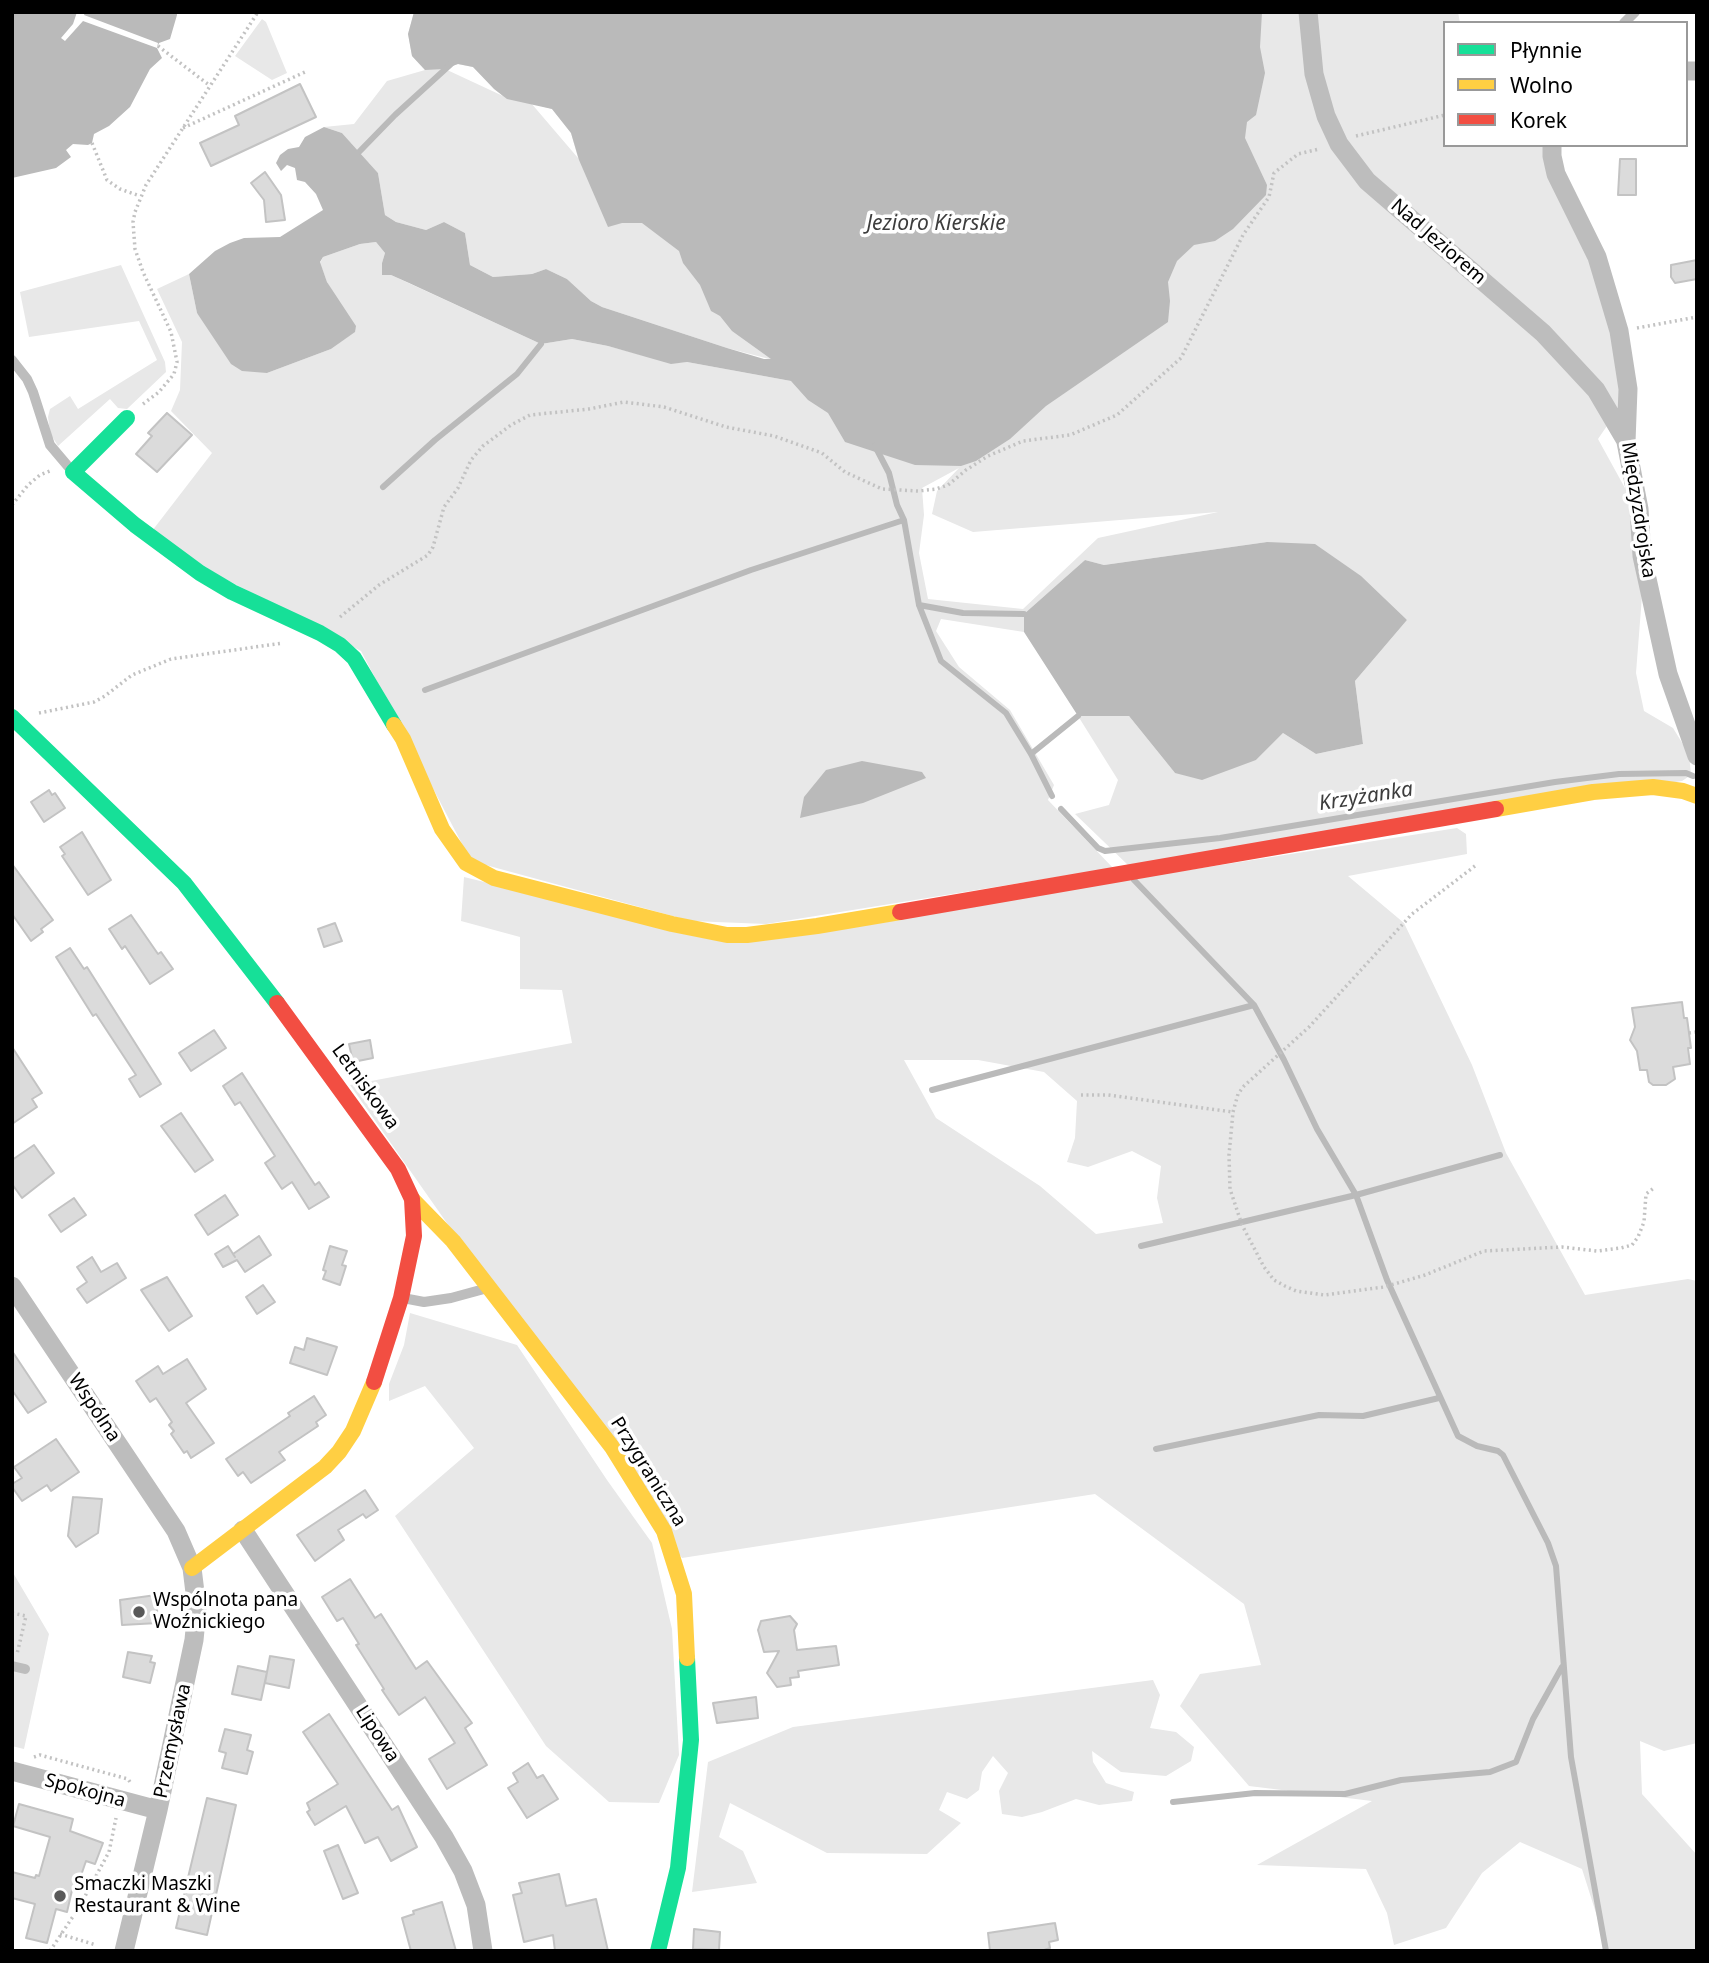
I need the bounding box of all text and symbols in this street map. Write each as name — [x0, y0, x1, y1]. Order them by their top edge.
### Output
legend — [1443, 21, 1688, 147]
text: Płynnie — [1510, 36, 1582, 64]
text: Wolno — [1510, 71, 1573, 99]
text: Korek — [1510, 106, 1567, 134]
street label: Nad Jeziorem — [1386, 194, 1490, 290]
water label: Jezioro Kierskie — [866, 211, 1006, 237]
street label: Międzyzdrojska — [1616, 440, 1660, 580]
water label: Krzyżanka — [1317, 777, 1415, 817]
street label: Letniskowa — [326, 1040, 404, 1134]
street label: Wspólna — [63, 1370, 125, 1446]
street label: Przygraniczna — [605, 1413, 691, 1531]
place label: Wspólnota pana Woźnickiego — [153, 1590, 298, 1634]
marker: Wspólnota pana Woźnickiego — [131, 1604, 147, 1620]
street label: Przemysława — [150, 1682, 196, 1800]
street label: Lipowa — [350, 1701, 404, 1767]
street label: Spokojna — [42, 1769, 128, 1813]
place label: Smaczki Maszki Restaurant & Wine — [74, 1874, 240, 1918]
marker: Smaczki Maszki Restaurant & Wine — [52, 1888, 68, 1904]

